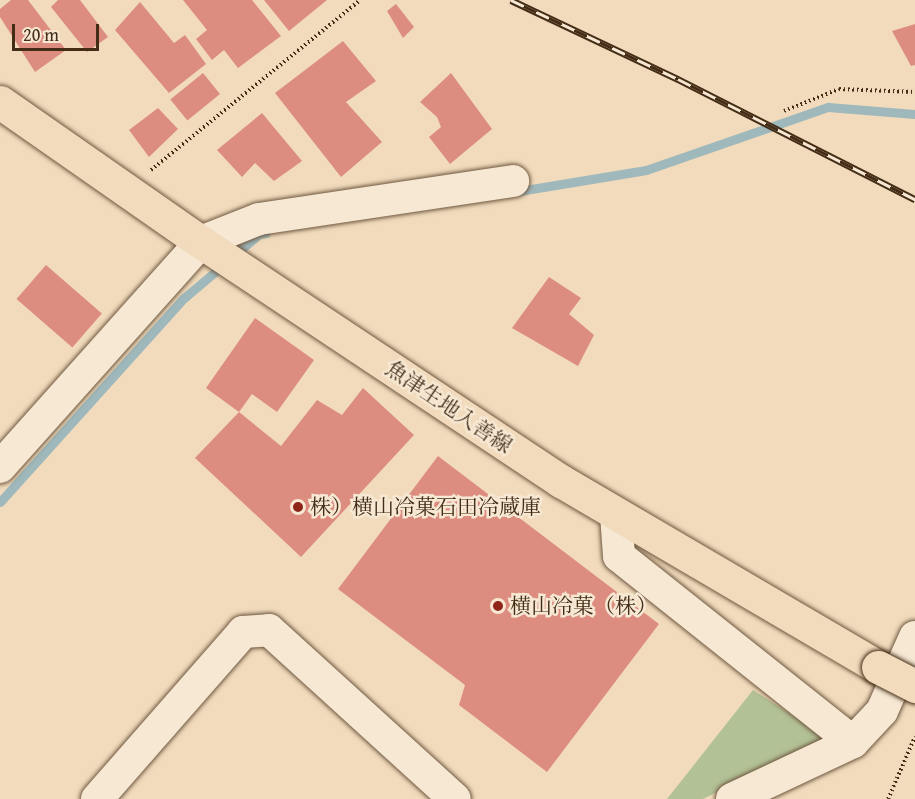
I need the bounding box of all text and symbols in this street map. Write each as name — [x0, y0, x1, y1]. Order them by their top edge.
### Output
scale bar — [15, 12, 102, 50]
text: 20 m — [23, 21, 59, 48]
street label: 魚津生地入善線 — [381, 355, 517, 459]
place label: 株）横山冷菓石田冷蔵庫 — [310, 494, 541, 520]
marker: 株）横山冷菓石田冷蔵庫 — [291, 500, 305, 514]
place label: 横山冷菓（株） — [510, 593, 657, 619]
marker: 横山冷菓（株） — [491, 599, 505, 613]

